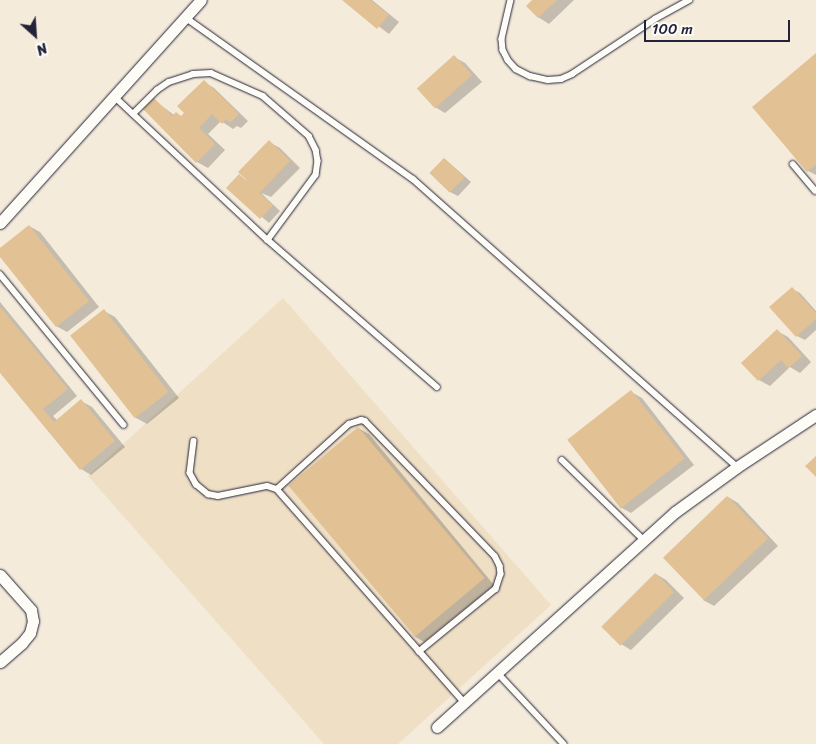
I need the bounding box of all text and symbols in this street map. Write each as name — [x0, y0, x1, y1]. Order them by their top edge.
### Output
north arrow — [10, 10, 60, 60]
scale bar — [646, 10, 792, 42]
text: 100 m — [652, 16, 693, 42]
text: N — [32, 36, 52, 62]

